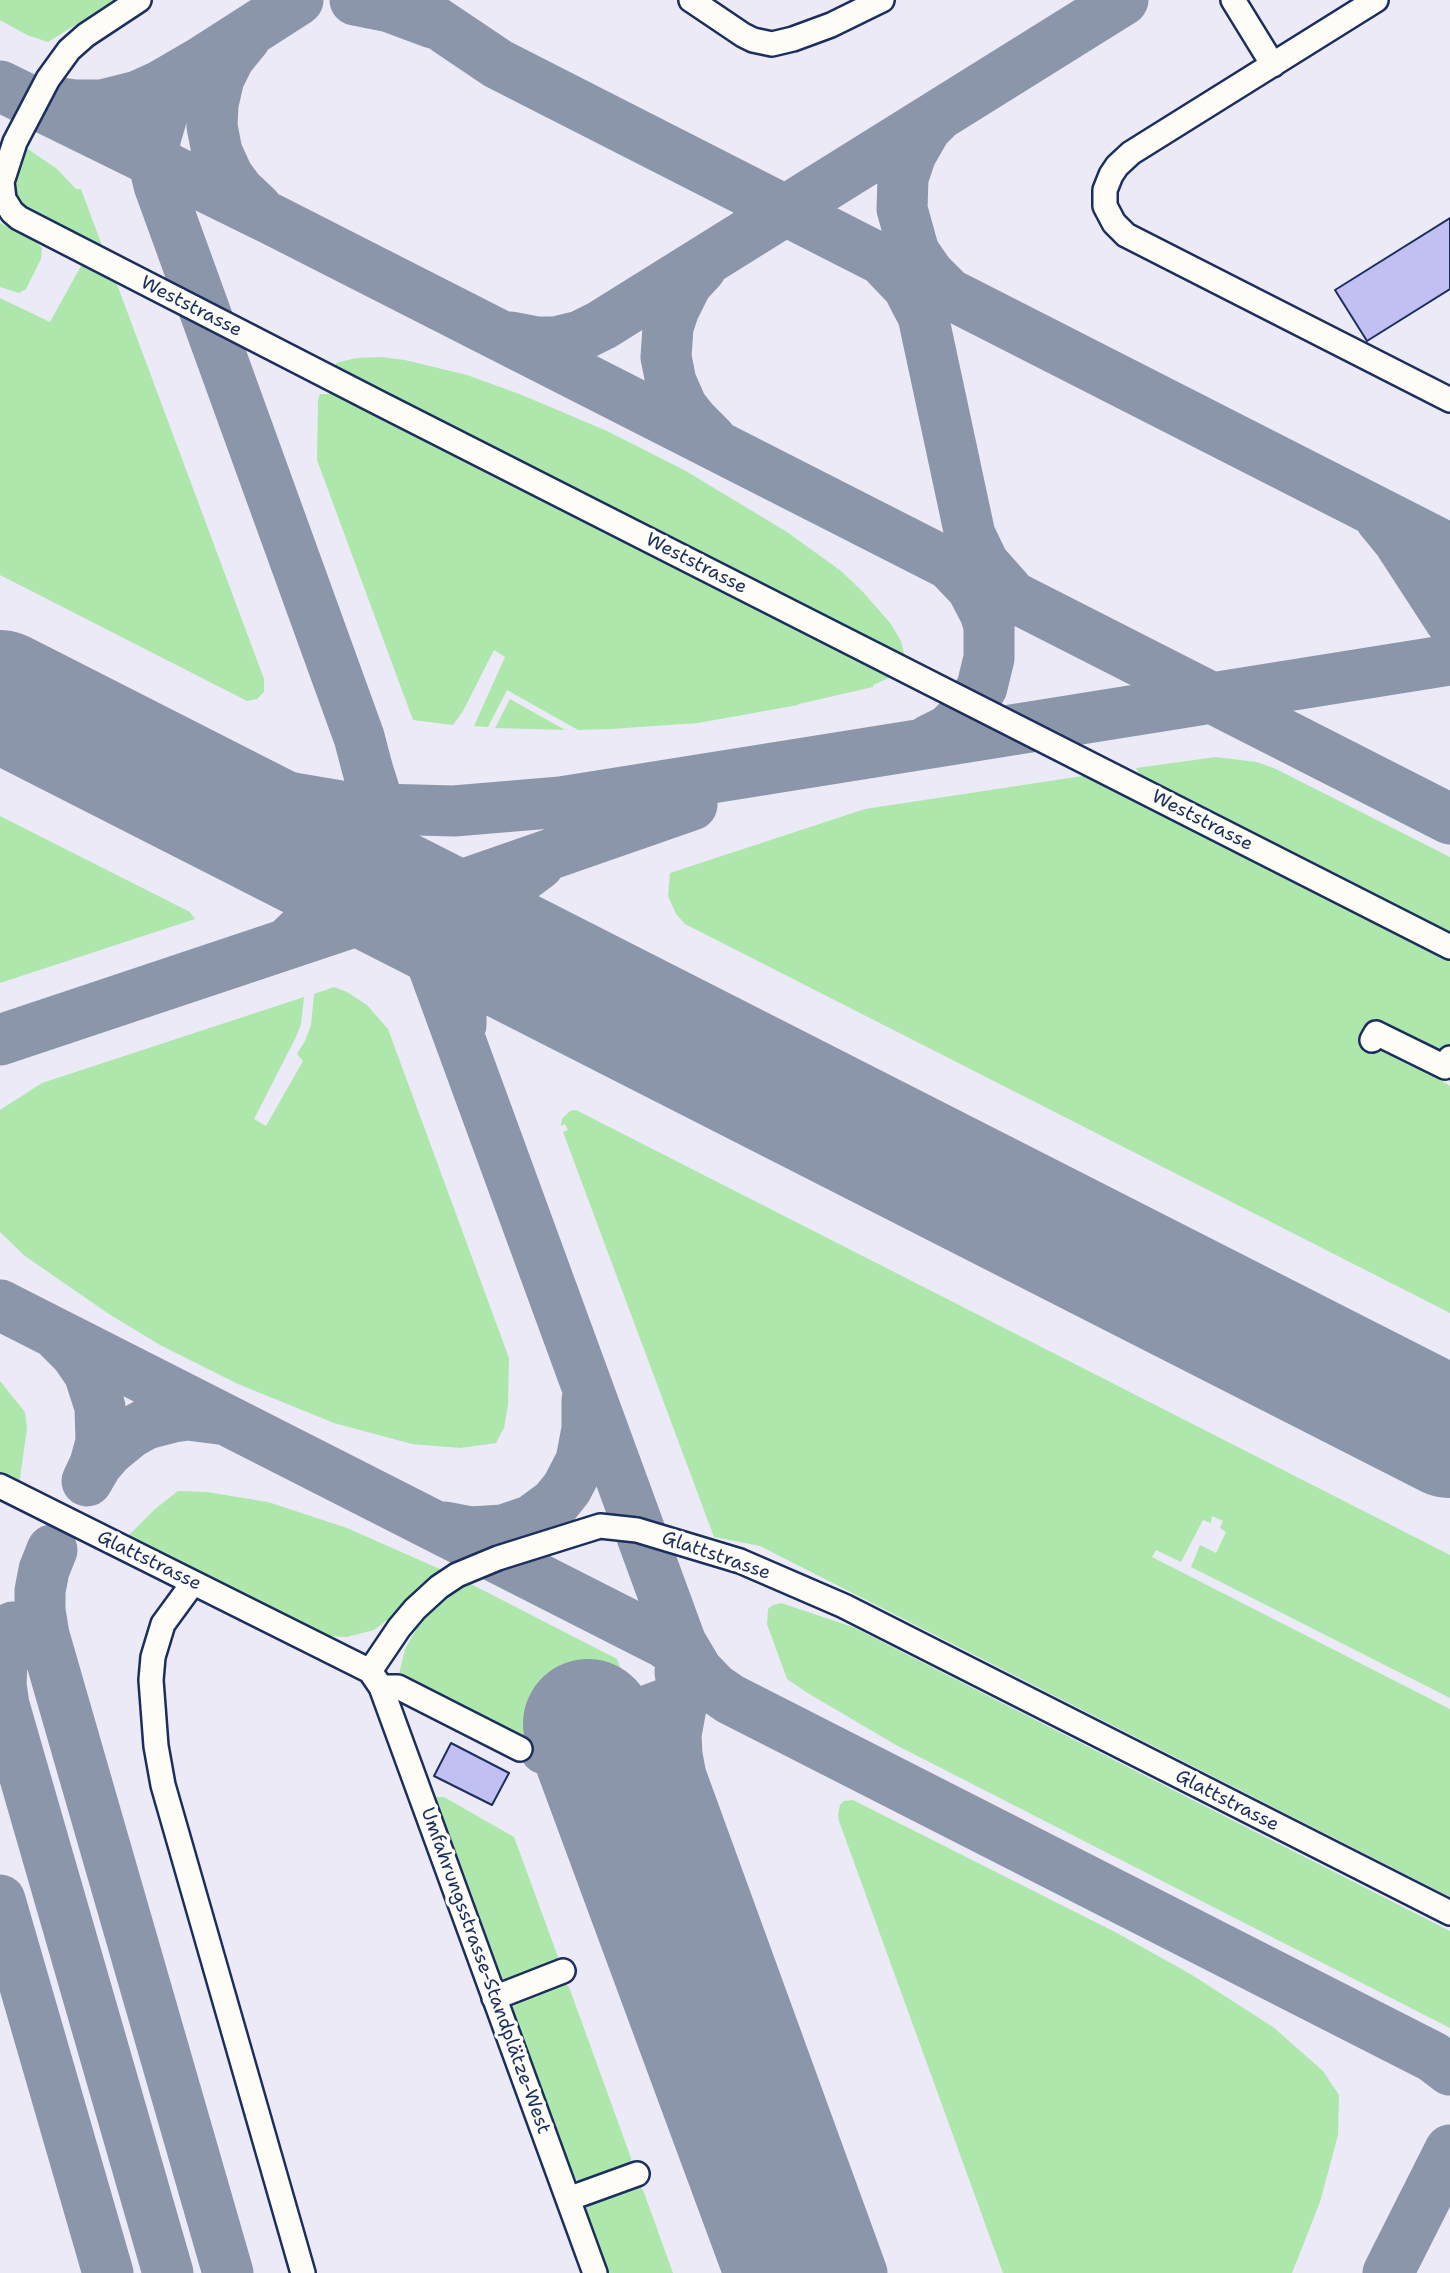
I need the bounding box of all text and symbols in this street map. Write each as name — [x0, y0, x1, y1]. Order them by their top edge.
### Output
street label: Weststrasse — [136, 272, 246, 342]
street label: Weststrasse — [641, 529, 751, 599]
street label: Weststrasse — [1147, 786, 1257, 856]
street label: Glattstrasse — [93, 1526, 205, 1596]
street label: Glattstrasse — [659, 1527, 773, 1585]
street label: Glattstrasse — [1171, 1765, 1283, 1837]
street label: Umfahrungsstrasse-Standplätze-West — [415, 1805, 555, 2137]

